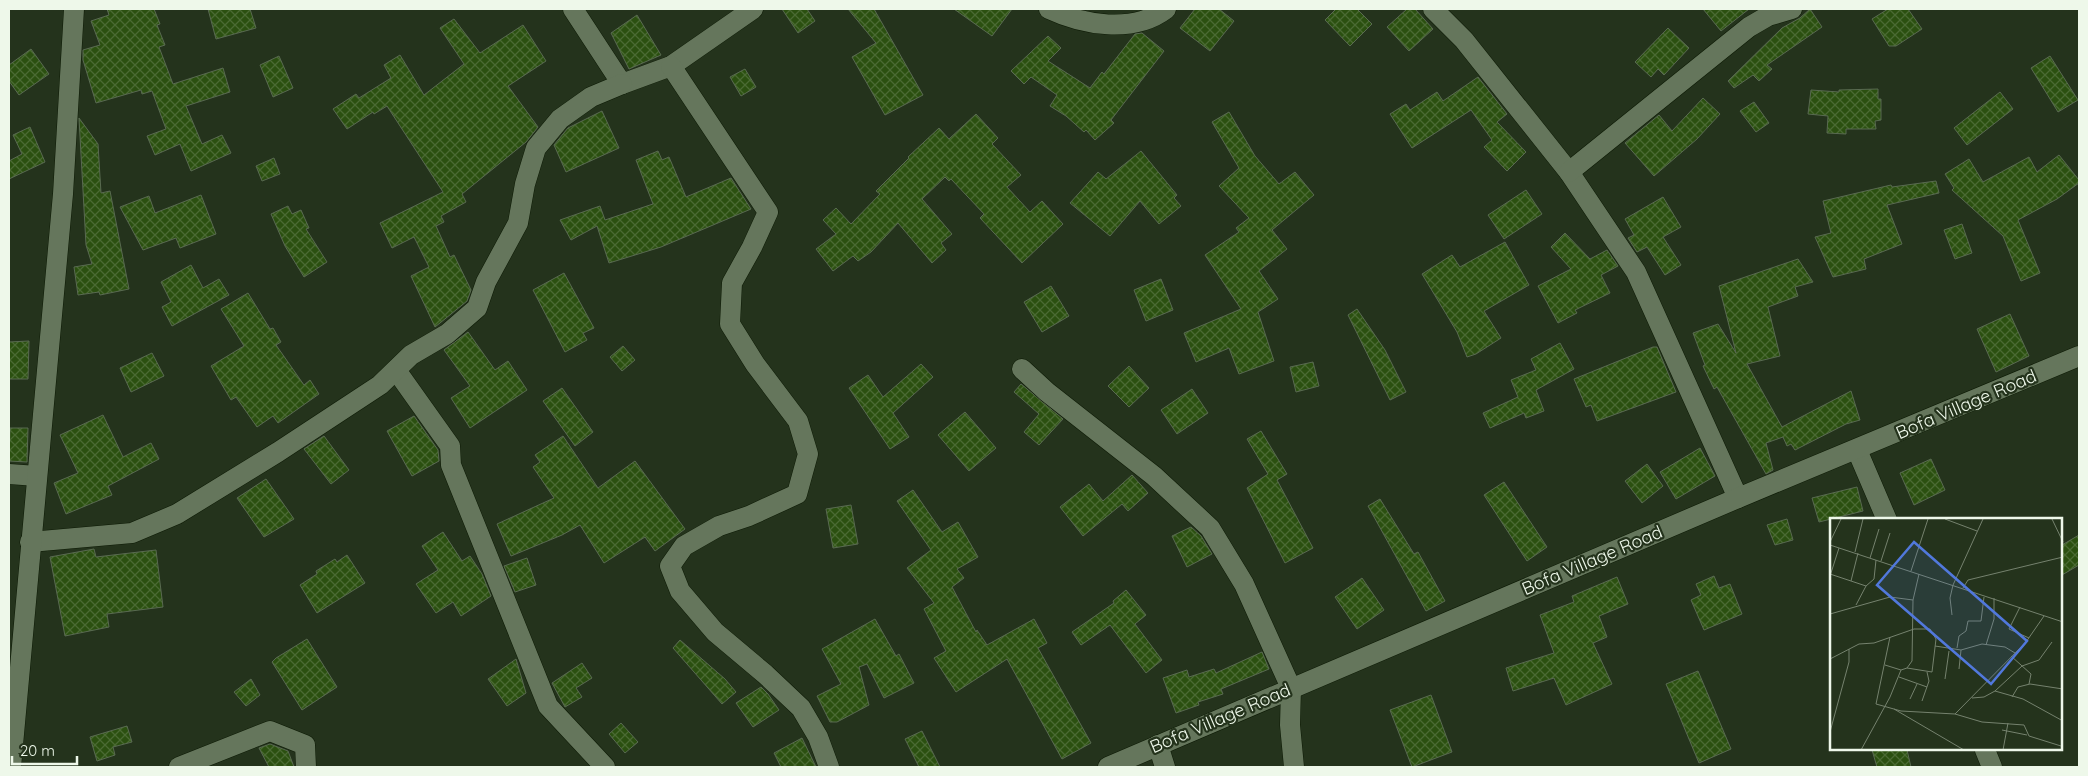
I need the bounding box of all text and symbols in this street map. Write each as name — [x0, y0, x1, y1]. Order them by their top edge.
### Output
street label: Bofa Village Road — [1892, 364, 2040, 444]
inset map — [1830, 518, 2063, 751]
street label: Bofa Village Road — [1518, 520, 1666, 600]
street label: Bofa Village Road — [1146, 678, 1294, 758]
scale bar — [12, 734, 78, 766]
text: 20 m — [20, 741, 55, 760]

